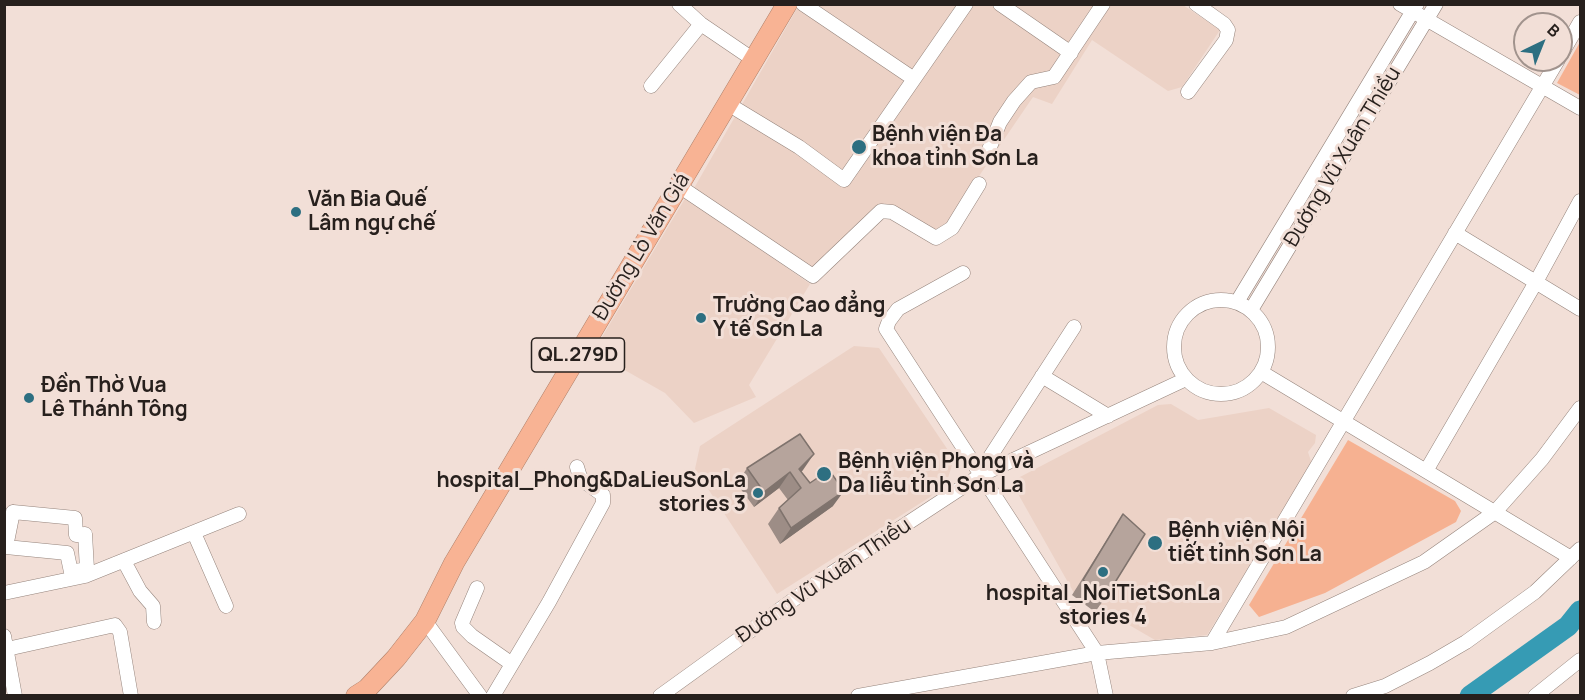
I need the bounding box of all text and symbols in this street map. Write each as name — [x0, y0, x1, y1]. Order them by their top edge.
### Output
north arrow — [1513, 12, 1573, 72]
text: B — [1543, 19, 1565, 42]
street label: Đường Vũ Xuân Thiều — [1279, 63, 1407, 251]
place label: Bệnh viện Đa khoa tỉnh Sơn La — [872, 122, 1039, 172]
marker: Bệnh viện Đa khoa tỉnh Sơn La — [850, 138, 868, 156]
street label: Đường Lò Văn Giá — [588, 169, 696, 325]
place label: Văn Bia Quế Lâm ngự chế — [308, 187, 436, 237]
marker: Văn Bia Quế Lâm ngự chế — [289, 205, 303, 219]
place label: Trường Cao đẳng Y tế Sơn La — [713, 293, 885, 343]
marker: Trường Cao đẳng Y tế Sơn La — [694, 311, 708, 325]
road number: QL.279D — [532, 338, 624, 372]
place label: Đền Thờ Vua Lê Thánh Tông — [41, 373, 188, 423]
marker: Đền Thờ Vua Lê Thánh Tông — [22, 391, 36, 405]
place label: Bệnh viện Phong và Da liễu tỉnh Sơn La — [838, 449, 1034, 499]
marker: Bệnh viện Phong và Da liễu tỉnh Sơn La — [815, 465, 833, 483]
place label: hospital_Phong&DaLieuSonLa stories 3 — [436, 468, 746, 518]
marker: hospital_Phong&DaLieuSonLa stories 3 — [751, 486, 765, 500]
street label: Đường Vũ Xuân Thiều — [732, 513, 916, 649]
place label: Bệnh viện Nội tiết tỉnh Sơn La — [1168, 518, 1322, 568]
marker: Bệnh viện Nội tiết tỉnh Sơn La — [1146, 534, 1164, 552]
marker: hospital_NoiTietSonLa stories 4 — [1096, 565, 1110, 579]
place label: hospital_NoiTietSonLa stories 4 — [986, 581, 1220, 631]

